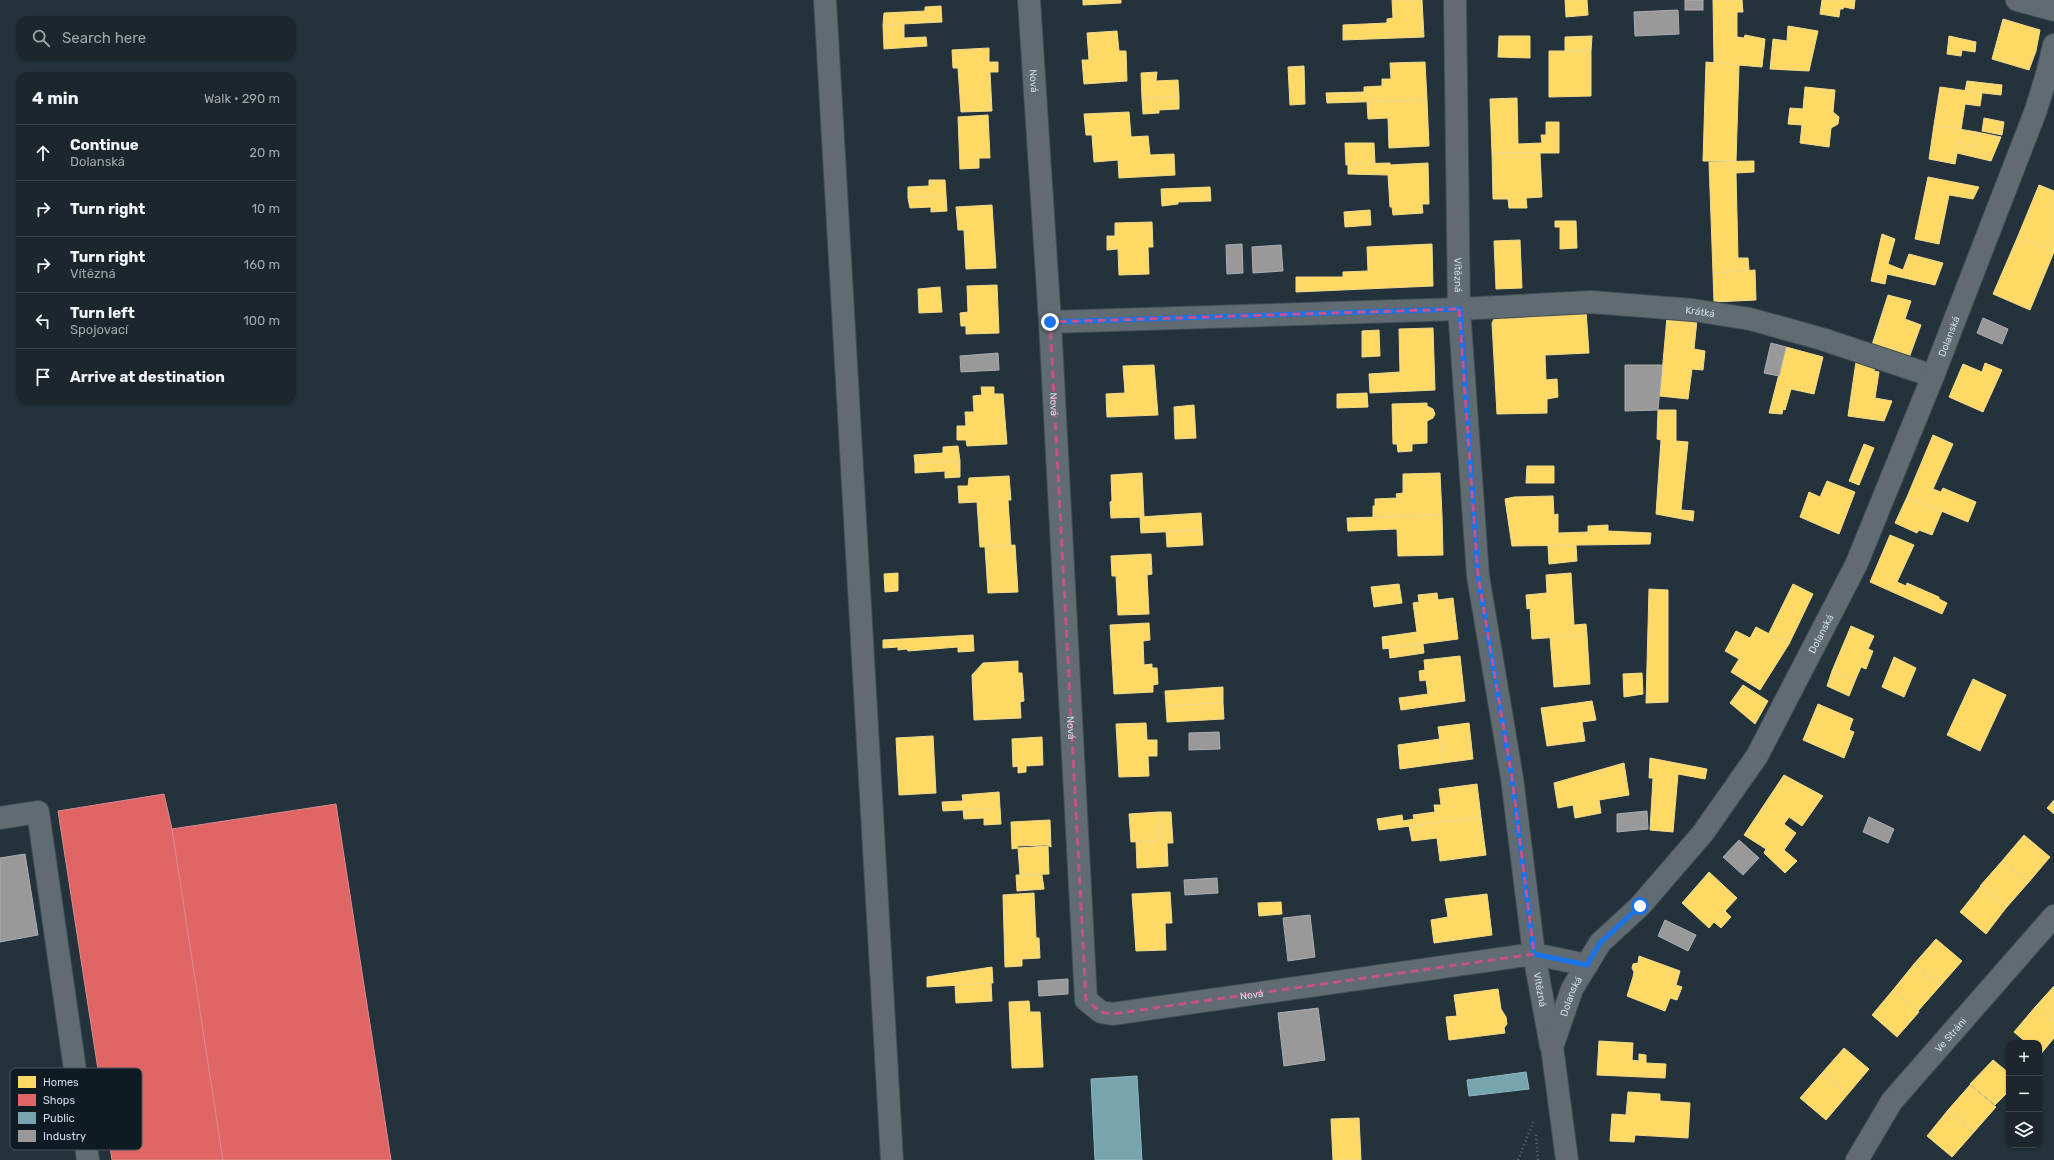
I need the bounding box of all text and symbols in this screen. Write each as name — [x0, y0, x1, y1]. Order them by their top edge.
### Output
search box — [16, 16, 296, 60]
icon: search — [30, 27, 52, 49]
text: Search here — [62, 29, 146, 47]
street label: Nová — [1027, 69, 1040, 93]
text: 4 min — [32, 88, 79, 108]
text: Walk · 290 m — [204, 91, 280, 106]
text: Continue — [70, 136, 139, 154]
icon: ahead — [32, 142, 54, 164]
text: 20 m — [249, 145, 280, 160]
text: Dolanská — [70, 154, 125, 169]
icon: right — [32, 198, 54, 220]
text: Turn right — [70, 200, 145, 218]
text: 10 m — [251, 201, 280, 216]
text: Turn right — [70, 248, 145, 266]
icon: right — [32, 254, 54, 276]
text: 160 m — [244, 257, 280, 272]
street label: Vítězná — [1451, 257, 1464, 293]
text: Vítězná — [70, 266, 116, 281]
text: Turn left — [70, 304, 135, 322]
street label: Krátká — [1685, 304, 1716, 320]
icon: left — [32, 310, 54, 332]
text: 100 m — [243, 313, 280, 328]
route end — [1041, 313, 1059, 331]
street label: Dolanská — [1936, 315, 1963, 359]
text: Spojovací — [70, 322, 128, 337]
icon: arrive — [32, 366, 54, 388]
text: Arrive at destination — [70, 368, 225, 386]
street label: Nová — [1047, 392, 1060, 416]
street label: Dolanská — [1806, 613, 1836, 656]
street label: Nová — [1064, 716, 1077, 740]
route start — [1631, 897, 1649, 915]
street label: Vítězná — [1530, 971, 1549, 1008]
street label: Dolanská — [1558, 975, 1585, 1018]
street label: Nová — [1239, 988, 1264, 1003]
street label: Ve Stráni — [1933, 1015, 1969, 1055]
map controls — [2006, 1040, 2042, 1148]
button: + — [2006, 1040, 2042, 1076]
legend — [10, 1068, 142, 1150]
text: Homes — [43, 1076, 79, 1089]
button: − — [2006, 1076, 2042, 1112]
text: Shops — [43, 1094, 75, 1107]
text: Public — [43, 1112, 75, 1125]
button: layers — [2006, 1112, 2042, 1148]
text: Industry — [43, 1130, 86, 1143]

